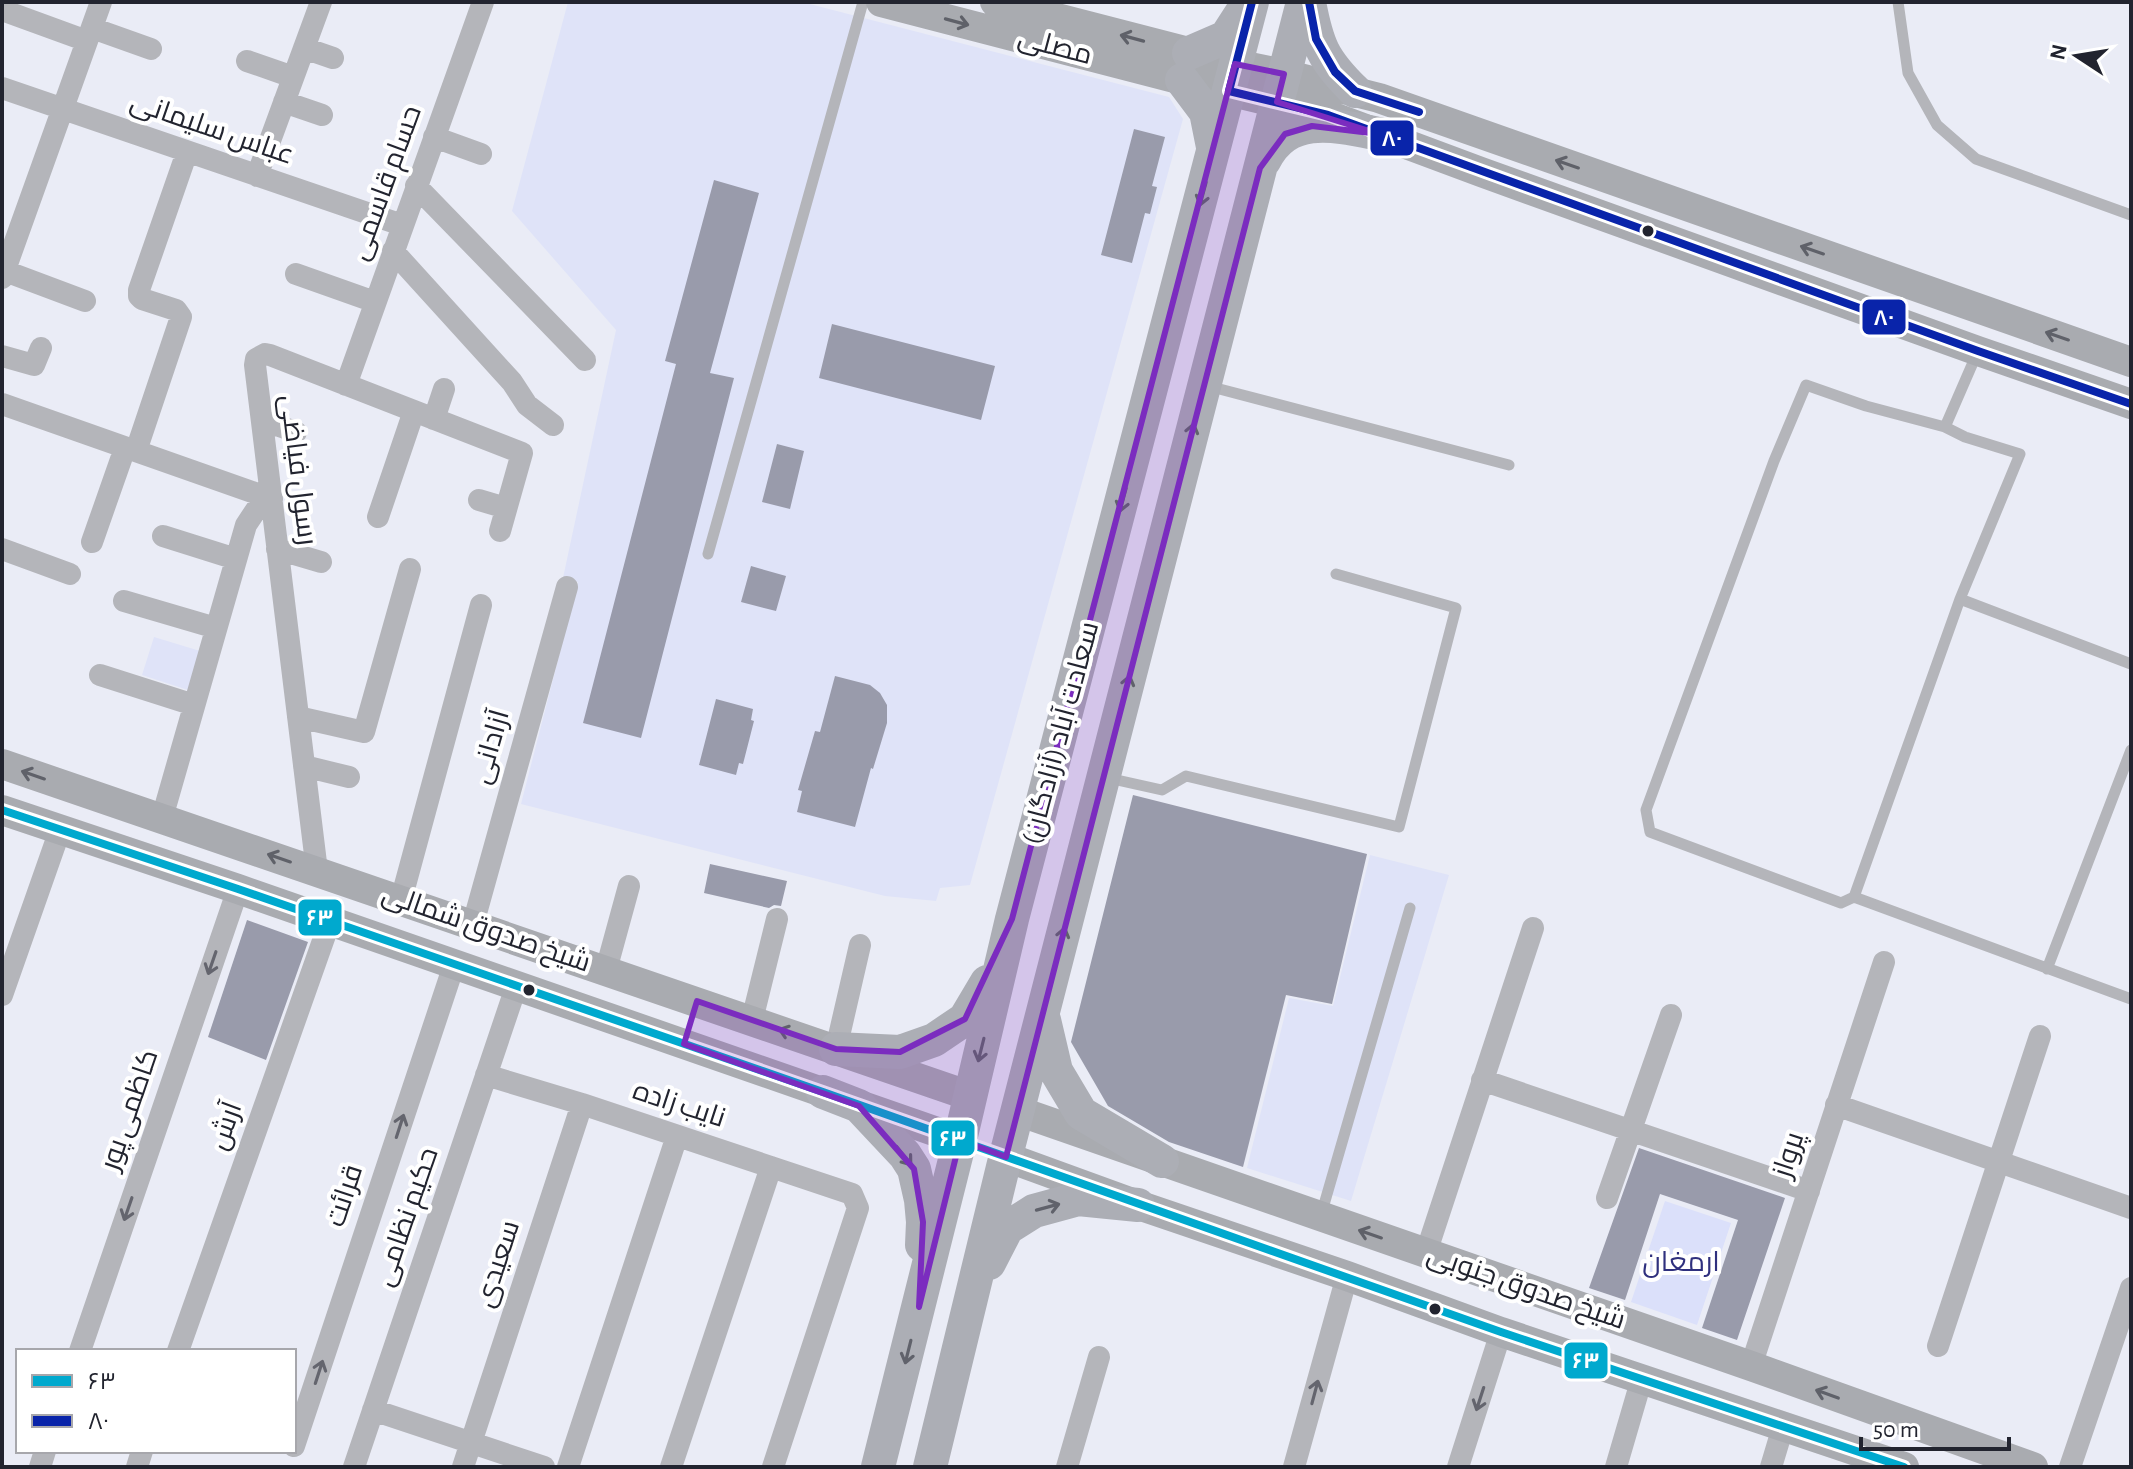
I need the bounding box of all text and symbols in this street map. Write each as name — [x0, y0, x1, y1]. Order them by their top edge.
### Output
one-way arrow — [944, 15, 969, 30]
north arrow — [2037, 16, 2117, 96]
street label: مصلی — [1015, 24, 1095, 71]
one-way arrow — [1120, 29, 1146, 44]
text: N — [2046, 42, 2071, 62]
street label: عباس سلیمانی — [126, 88, 297, 171]
street label: حسام قاسمی — [345, 102, 431, 265]
line badge: ۸۰ — [1369, 119, 1415, 157]
text: ۸۰ — [1382, 128, 1403, 150]
one-way arrow — [1555, 155, 1580, 170]
one-way arrow — [1195, 181, 1210, 207]
unlabelled marker — [1640, 223, 1656, 239]
one-way arrow — [1800, 242, 1825, 256]
line badge: ۸۰ — [1861, 298, 1907, 336]
text: ۸۰ — [1874, 307, 1895, 329]
one-way arrow — [2045, 328, 2070, 343]
street label: رسول فیاضی — [274, 393, 321, 547]
one-way arrow — [1185, 422, 1200, 448]
one-way arrow — [1114, 486, 1129, 512]
street label: سعادت آباد (آزادگان) — [1015, 618, 1105, 848]
one-way arrow — [1120, 674, 1135, 700]
street label: آزادانی — [464, 705, 516, 788]
one-way arrow — [21, 766, 46, 781]
one-way arrow — [267, 850, 292, 865]
street label: شیخ صدوق شمالی — [377, 879, 594, 981]
line badge: ۶۳ — [297, 898, 343, 937]
text: ۶۳ — [306, 907, 334, 929]
one-way arrow — [1056, 926, 1071, 952]
one-way arrow — [204, 950, 219, 975]
unlabelled marker — [521, 982, 537, 998]
one-way arrow — [778, 1025, 803, 1040]
one-way arrow — [972, 1036, 987, 1062]
street label: کاظمی پور — [96, 1046, 167, 1177]
street label: نایب زاده — [629, 1077, 729, 1133]
street label: آرش — [202, 1097, 249, 1154]
one-way arrow — [394, 1113, 409, 1138]
line badge: ۶۳ — [930, 1119, 976, 1157]
text: ۶۳ — [939, 1128, 967, 1150]
street label: پرواز — [1768, 1128, 1812, 1184]
street label: حکیم نظامی — [370, 1144, 448, 1291]
one-way arrow — [896, 1145, 913, 1166]
street label: قرائت — [322, 1162, 368, 1230]
one-way arrow — [120, 1196, 135, 1221]
one-way arrow — [1034, 1199, 1060, 1214]
street label: سعیدی — [471, 1217, 526, 1311]
one-way arrow — [1358, 1225, 1383, 1240]
street label: شیخ صدوق جنوبی — [1422, 1240, 1629, 1338]
park label: ارمغان — [1642, 1249, 1720, 1278]
unlabelled marker — [1427, 1301, 1443, 1317]
one-way arrow — [899, 1339, 914, 1365]
line badge: ۶۳ — [1563, 1341, 1609, 1380]
legend — [16, 1349, 296, 1453]
text: ۶۳ — [1572, 1350, 1600, 1372]
one-way arrow — [312, 1360, 327, 1385]
text: ۶۳ — [88, 1370, 116, 1394]
one-way arrow — [1308, 1379, 1323, 1405]
one-way arrow — [1815, 1385, 1840, 1400]
one-way arrow — [1472, 1386, 1487, 1412]
scale bar — [1861, 1401, 2009, 1451]
text: ۸۰ — [88, 1410, 109, 1434]
text: 50 m — [1873, 1418, 1919, 1442]

